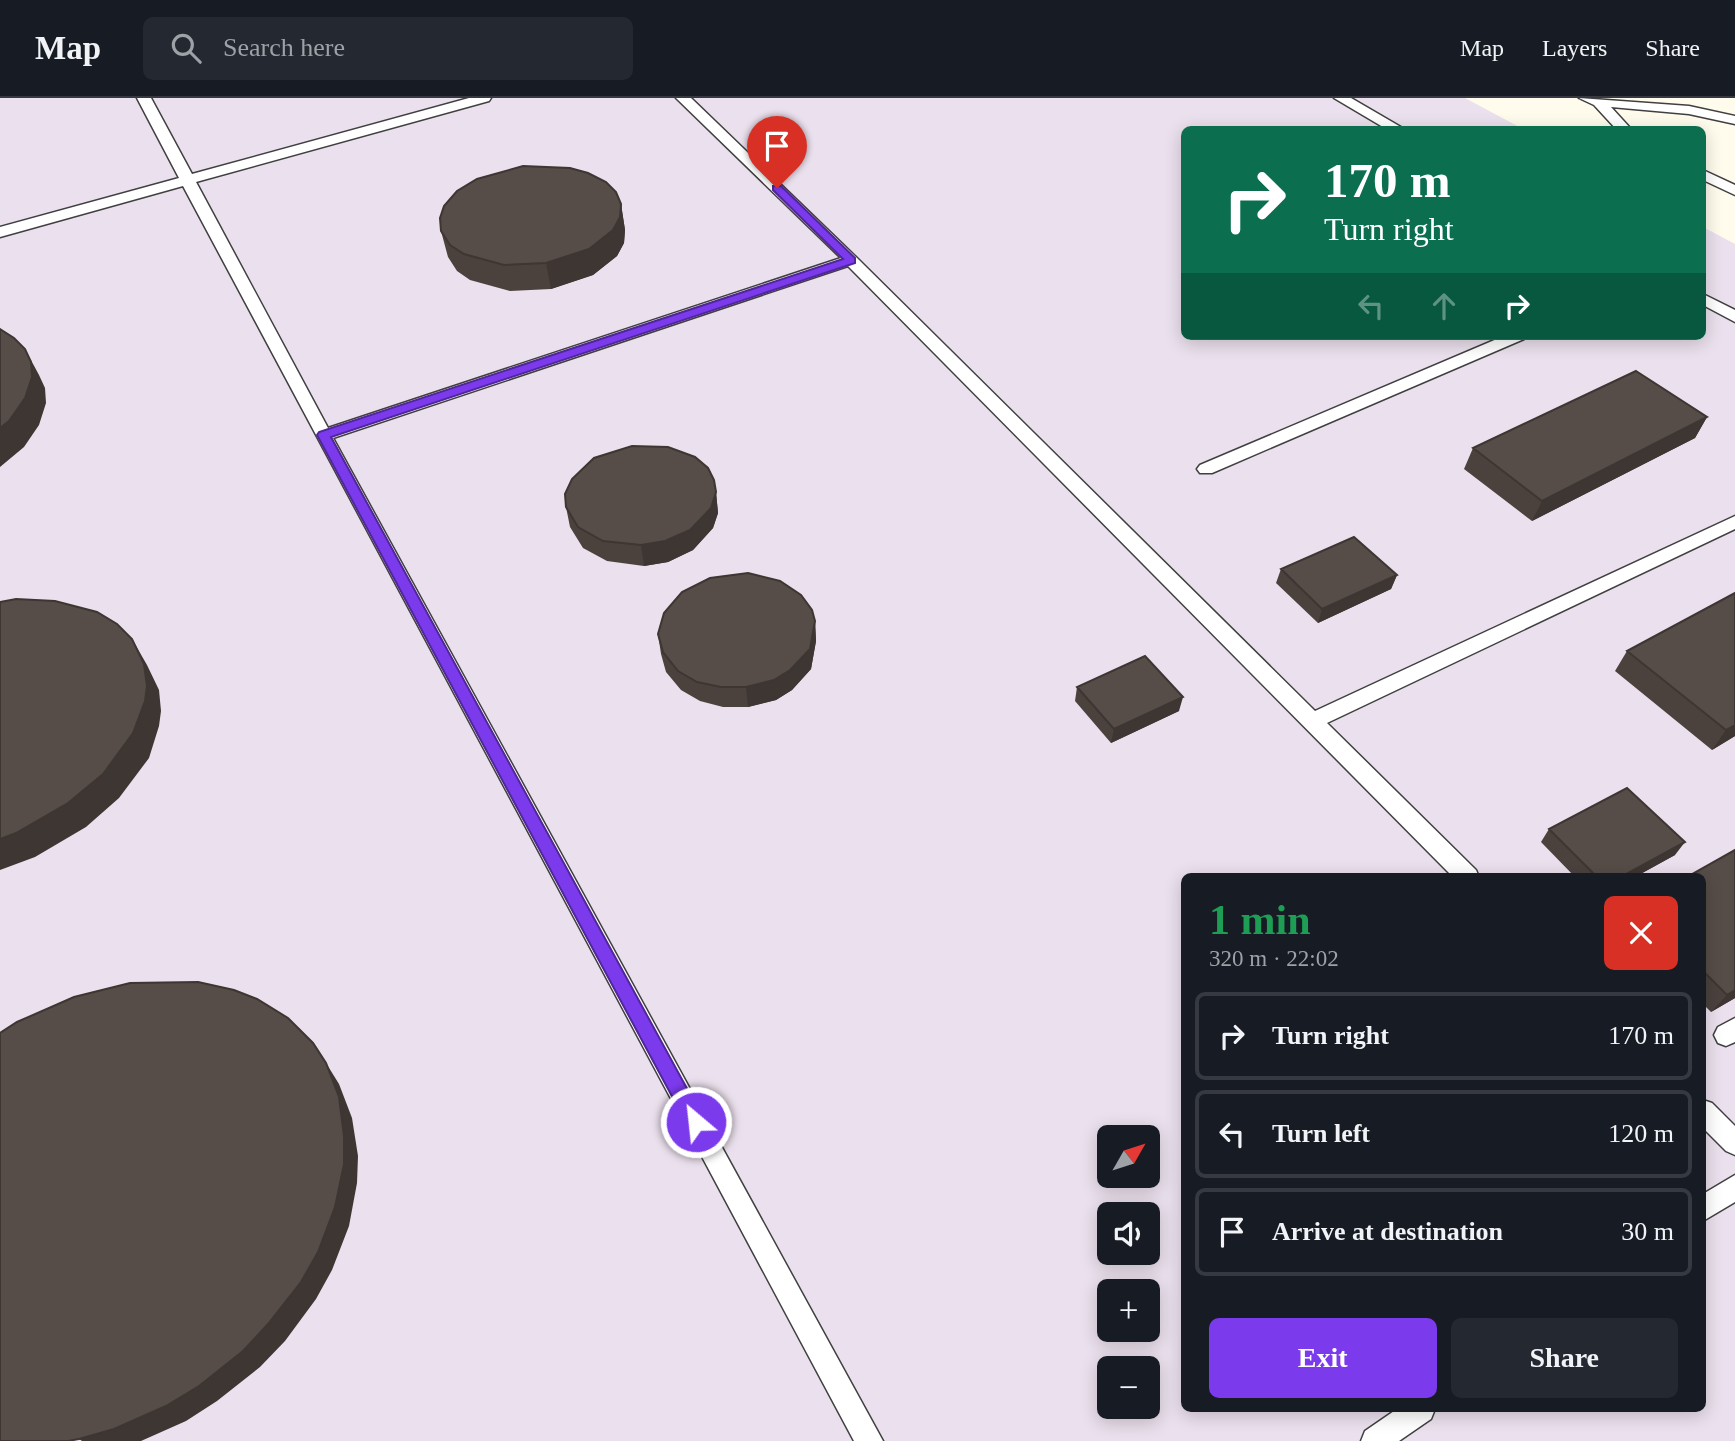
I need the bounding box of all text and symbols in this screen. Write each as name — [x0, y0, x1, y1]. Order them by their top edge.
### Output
search box — [143, 17, 633, 80]
icon: search — [167, 29, 205, 67]
text: Map — [35, 30, 101, 66]
text: Search here — [223, 33, 345, 62]
text: Map — [1460, 35, 1504, 61]
text: Layers — [1542, 35, 1607, 61]
text: Share — [1645, 35, 1700, 61]
pin — [747, 116, 807, 188]
icon: arrive — [758, 127, 796, 165]
text: 170 m — [1324, 153, 1451, 208]
icon: right — [1209, 154, 1300, 245]
text: Turn right — [1324, 211, 1454, 247]
icon: left — [1352, 287, 1390, 325]
icon: ahead — [1425, 287, 1463, 325]
icon: right — [1498, 287, 1536, 325]
button: close — [1604, 896, 1678, 970]
text: 1 min — [1209, 897, 1311, 943]
text: 320 m · 22:02 — [1209, 946, 1339, 971]
icon: right — [1213, 1017, 1251, 1055]
text: Turn right — [1272, 1021, 1389, 1050]
text: 170 m — [1608, 1021, 1674, 1050]
position arrow — [659, 1085, 733, 1159]
icon: left — [1213, 1115, 1251, 1153]
text: Turn left — [1272, 1119, 1370, 1148]
text: 120 m — [1608, 1119, 1674, 1148]
north arrow — [1097, 1125, 1160, 1188]
map controls — [1097, 1125, 1160, 1419]
button: sound — [1097, 1202, 1160, 1265]
icon: arrive — [1213, 1213, 1251, 1251]
text: Arrive at destination — [1272, 1217, 1503, 1246]
text: 30 m — [1621, 1217, 1674, 1246]
button: + — [1097, 1279, 1160, 1342]
button: Exit — [1209, 1318, 1437, 1398]
button: Share — [1451, 1318, 1678, 1398]
button: − — [1097, 1356, 1160, 1419]

